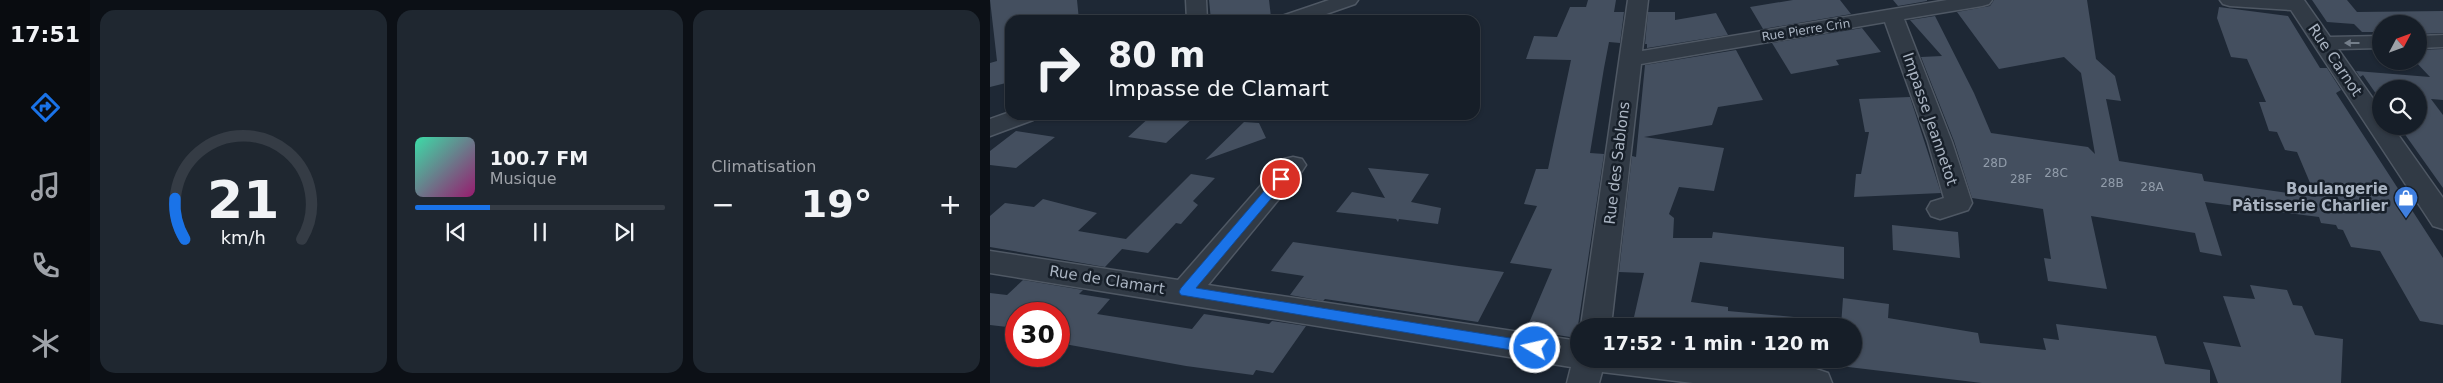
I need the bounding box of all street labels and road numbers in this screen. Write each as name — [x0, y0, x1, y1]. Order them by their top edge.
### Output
street label: Rue Pierre Crin — [1761, 16, 1851, 44]
street label: Rue Carnot — [2304, 20, 2366, 100]
street label: Impasse Jeannetot — [1899, 50, 1961, 188]
street label: Rue des Sablons — [1601, 100, 1633, 225]
street label: Rue de Clamart — [1048, 262, 1166, 298]

